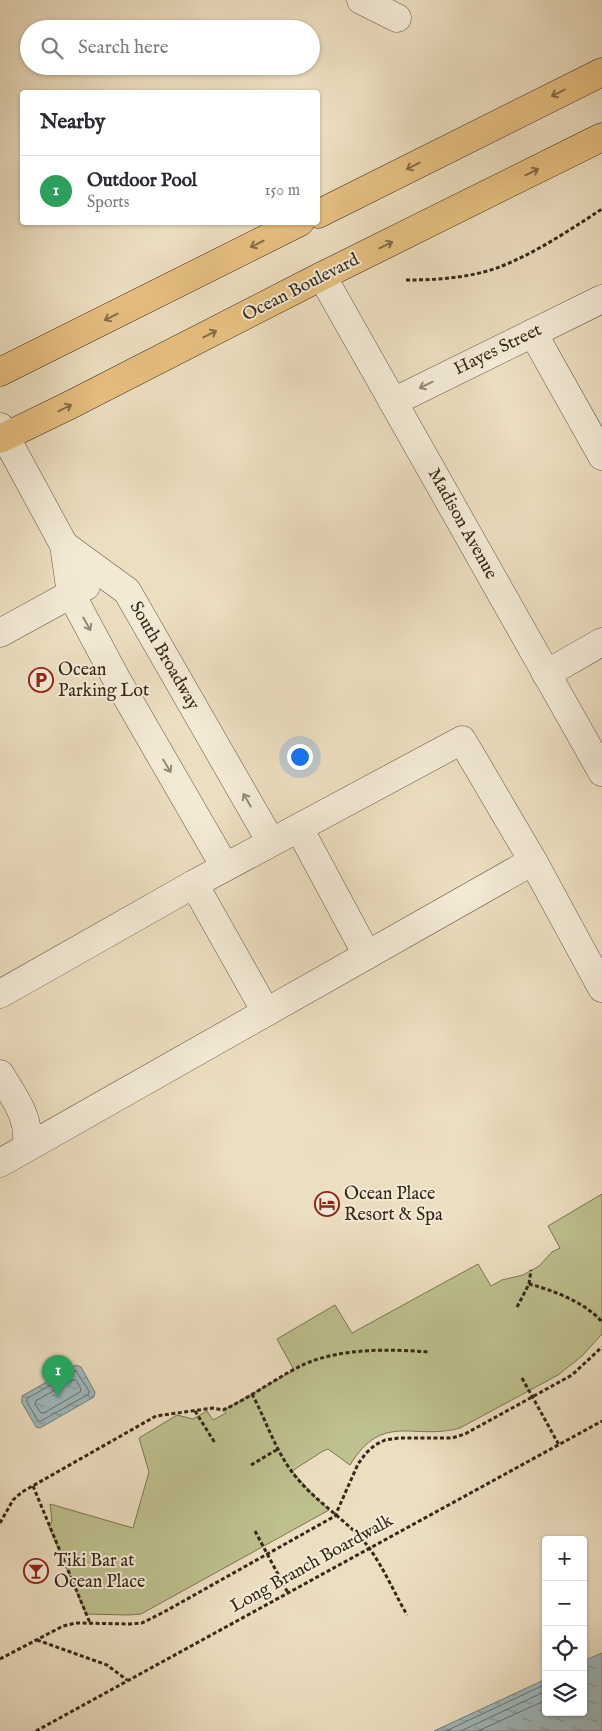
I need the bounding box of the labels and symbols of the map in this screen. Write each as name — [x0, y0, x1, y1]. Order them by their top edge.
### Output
one-way arrow — [551, 88, 566, 98]
one-way arrow — [406, 162, 421, 171]
one-way arrow — [524, 167, 539, 177]
one-way arrow — [249, 239, 264, 249]
one-way arrow — [378, 239, 393, 249]
street label: Ocean Boulevard — [239, 248, 364, 327]
one-way arrow — [104, 313, 119, 322]
street label: Hayes Street — [450, 319, 546, 381]
one-way arrow — [202, 329, 217, 338]
one-way arrow — [419, 381, 434, 390]
one-way arrow — [57, 403, 72, 412]
street label: Madison Avenue — [422, 464, 502, 584]
street label: South Broadway — [124, 598, 204, 715]
one-way arrow — [82, 617, 92, 632]
place label: Ocean Parking Lot — [58, 659, 149, 703]
parking icon: Ocean Parking Lot — [28, 667, 54, 693]
your location — [287, 744, 313, 770]
one-way arrow — [162, 758, 172, 772]
one-way arrow — [241, 793, 251, 807]
place label: Ocean Place Resort & Spa — [344, 1183, 443, 1227]
hotel icon: Ocean Place Resort & Spa — [314, 1191, 340, 1217]
pin: 1 — [42, 1355, 74, 1396]
street label: Long Branch Boardwalk — [227, 1510, 398, 1618]
place label: Tiki Bar at Ocean Place — [54, 1550, 145, 1594]
bar icon: Tiki Bar at Ocean Place — [23, 1558, 49, 1584]

